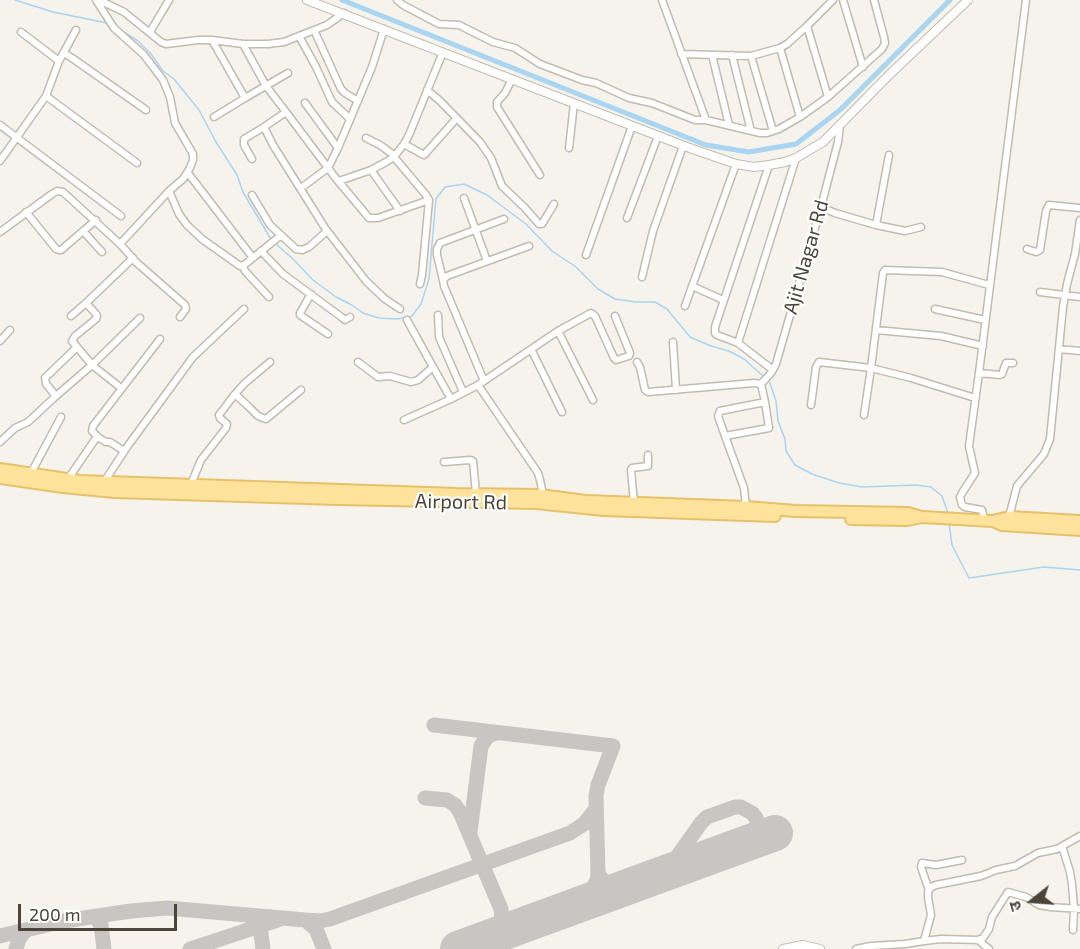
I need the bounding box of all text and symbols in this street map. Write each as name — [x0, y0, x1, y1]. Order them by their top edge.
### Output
street label: Ajit Nagar Rd — [778, 197, 834, 317]
street label: Airport Rd — [415, 489, 507, 515]
north arrow — [1002, 871, 1062, 931]
scale bar — [21, 892, 180, 930]
text: उ — [1004, 899, 1025, 914]
text: 200 m — [29, 903, 81, 925]

